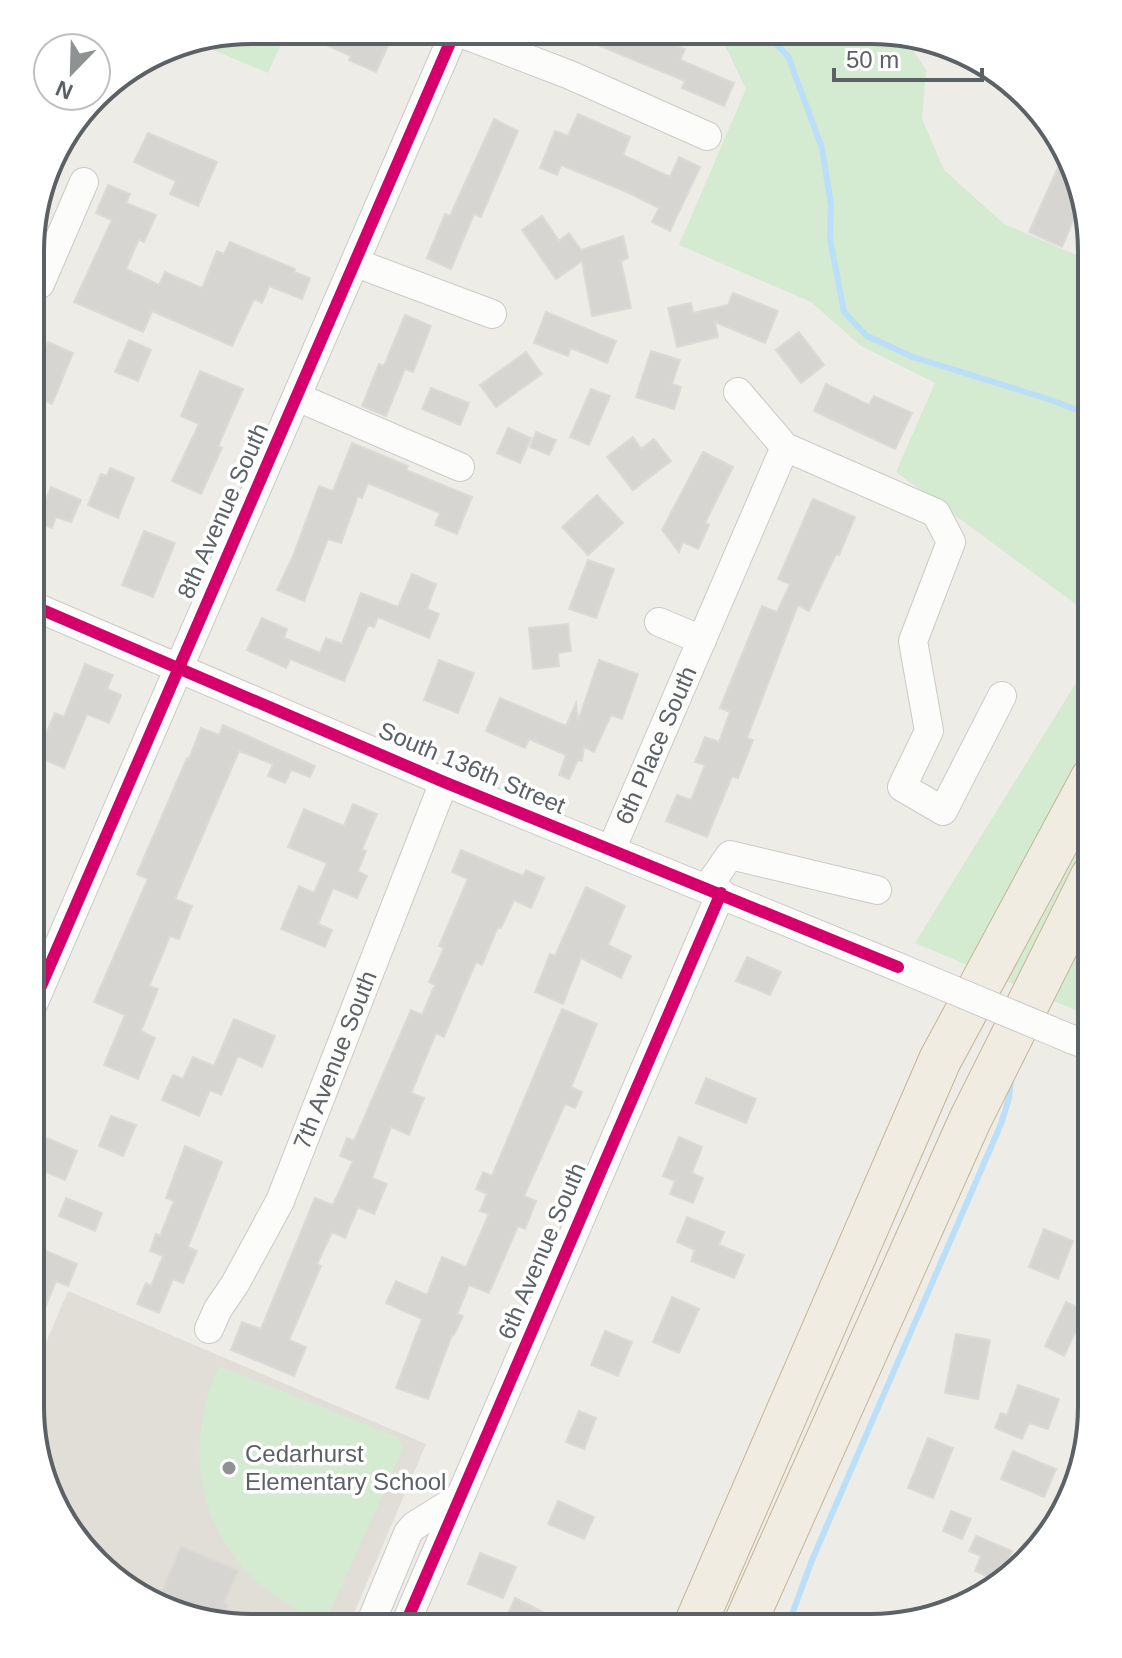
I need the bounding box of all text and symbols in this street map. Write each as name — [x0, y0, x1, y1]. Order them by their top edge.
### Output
north arrow — [32, 32, 112, 112]
scale bar — [834, 32, 982, 82]
text: 50 m — [846, 46, 899, 73]
text: N — [52, 75, 77, 105]
street label: 8th Avenue South — [172, 419, 273, 603]
street label: 6th Place South — [610, 662, 702, 828]
street label: South 136th Street — [375, 716, 570, 819]
street label: 7th Avenue South — [288, 967, 382, 1153]
street label: 6th Avenue South — [492, 1159, 591, 1343]
place label: Cedarhurst Elementary School — [245, 1440, 446, 1495]
marker: Cedarhurst Elementary School — [220, 1459, 238, 1477]

